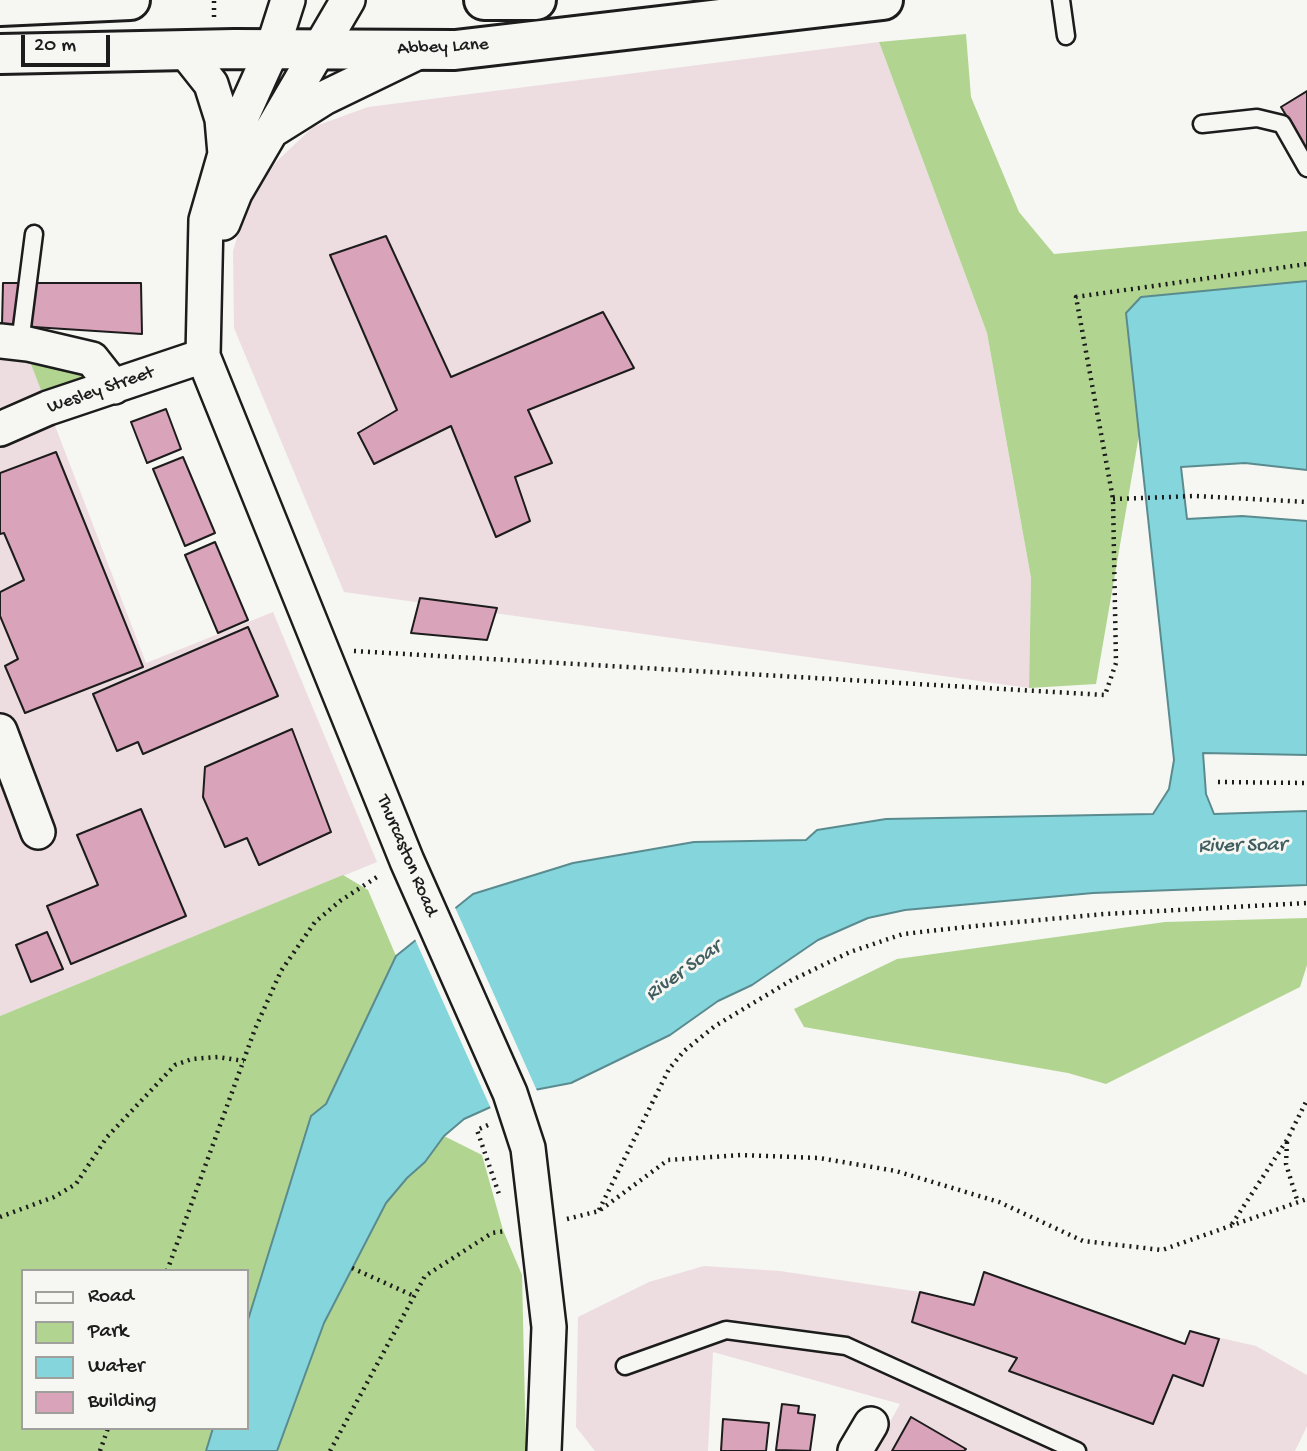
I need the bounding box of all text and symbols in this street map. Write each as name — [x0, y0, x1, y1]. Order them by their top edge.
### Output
scale bar — [24, 21, 114, 65]
text: 20 m — [34, 34, 76, 59]
street label: Abbey Lane — [397, 34, 489, 62]
street label: Wesley Street — [45, 362, 157, 420]
street label: Thurcaston Road — [370, 792, 442, 920]
water label: River Soar — [1198, 834, 1286, 860]
water label: River Soar — [641, 936, 727, 1008]
legend — [21, 1269, 248, 1430]
text: Road — [88, 1285, 134, 1310]
text: Park — [88, 1320, 128, 1345]
text: Water — [88, 1355, 144, 1380]
text: Building — [88, 1390, 157, 1415]

